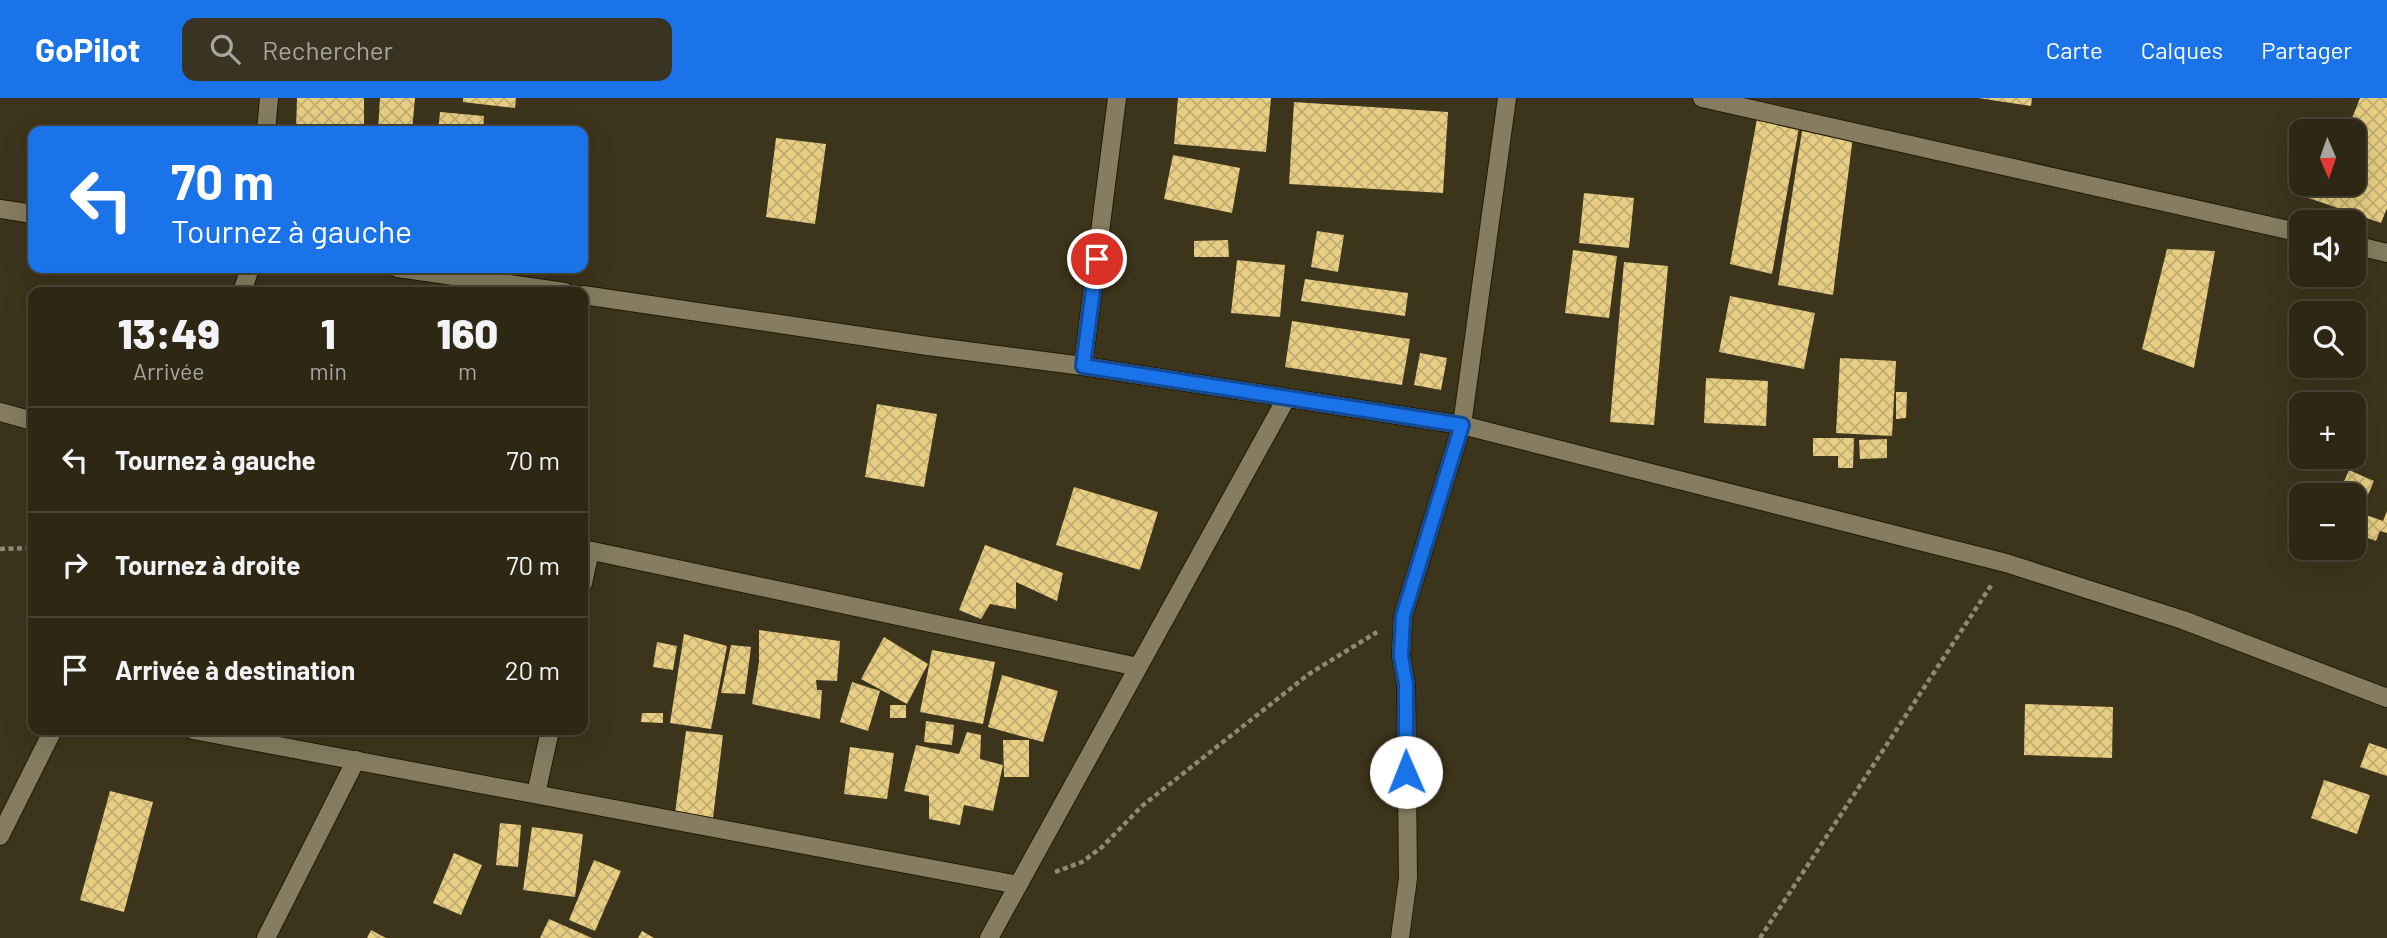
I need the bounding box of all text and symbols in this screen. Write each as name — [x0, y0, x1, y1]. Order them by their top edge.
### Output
search box — [182, 18, 672, 81]
text: GoPilot — [35, 29, 140, 69]
icon: search — [206, 30, 244, 68]
text: Rechercher — [262, 34, 393, 65]
text: Carte — [2046, 35, 2103, 64]
text: Calques — [2141, 35, 2223, 64]
text: Partager — [2261, 35, 2352, 64]
north arrow — [2289, 119, 2366, 196]
map controls — [2289, 119, 2366, 560]
text: 70 m — [171, 151, 274, 210]
icon: left — [56, 154, 147, 245]
button: sound — [2289, 210, 2366, 287]
text: Tournez à gauche — [171, 211, 412, 249]
pin — [1067, 229, 1127, 289]
icon: arrive — [1078, 240, 1116, 278]
button: search — [2289, 301, 2366, 378]
text: 13:49 — [118, 307, 220, 357]
text: 1 — [321, 307, 336, 357]
text: 160 — [437, 307, 498, 357]
text: Arrivée — [133, 357, 205, 385]
text: min — [310, 357, 347, 385]
text: m — [458, 357, 477, 385]
button: + — [2289, 392, 2366, 469]
icon: left — [56, 441, 94, 479]
text: Tournez à gauche — [115, 444, 316, 475]
text: 70 m — [506, 444, 560, 475]
button: − — [2289, 483, 2366, 560]
icon: right — [56, 546, 94, 584]
text: Tournez à droite — [115, 549, 300, 580]
text: 70 m — [506, 549, 560, 580]
icon: arrive — [56, 651, 94, 689]
text: Arrivée à destination — [115, 654, 355, 685]
text: 20 m — [505, 654, 560, 685]
position arrow — [1369, 735, 1443, 809]

